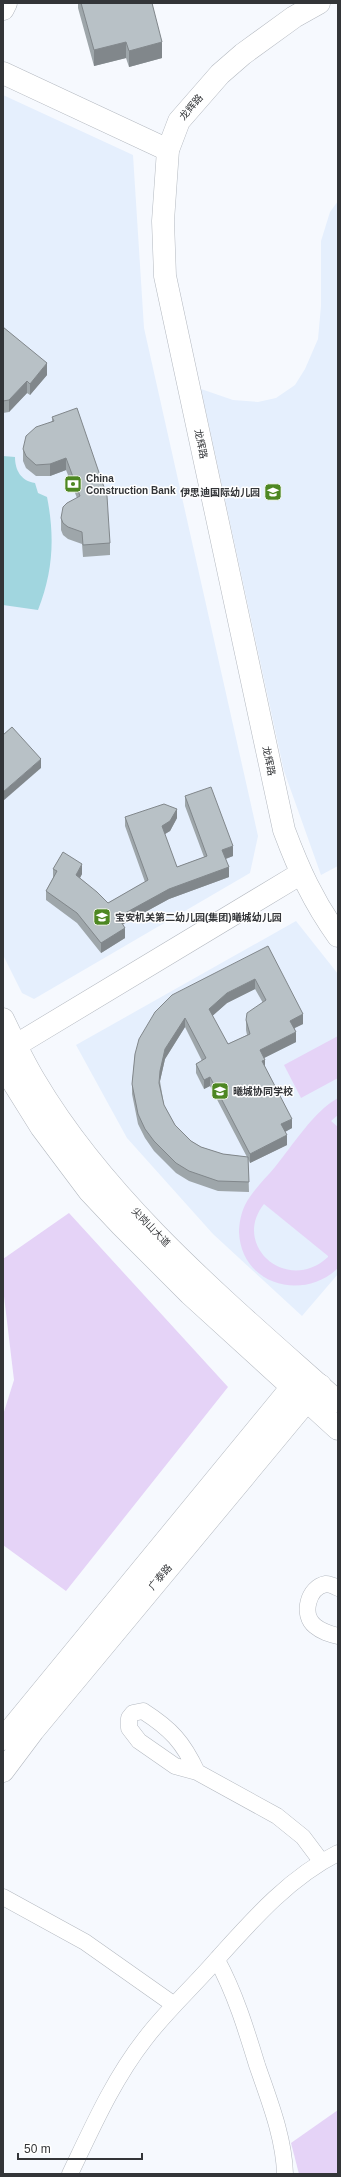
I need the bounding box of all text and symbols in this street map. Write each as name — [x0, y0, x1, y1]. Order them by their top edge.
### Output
street label: 龙辉路 — [177, 92, 205, 122]
street label: 龙辉路 — [193, 428, 209, 460]
place label: China Construction Bank — [86, 473, 176, 496]
bank icon: China Construction Bank — [63, 474, 83, 494]
school or university icon: 伊思迪国际幼儿园 — [263, 482, 283, 502]
place label: 伊思迪国际幼儿园 — [180, 486, 260, 498]
street label: 龙辉路 — [261, 745, 277, 777]
school or university icon: 宝安机关第二幼儿园(集团)曦城幼儿园 — [92, 907, 112, 927]
place label: 宝安机关第二幼儿园(集团)曦城幼儿园 — [115, 911, 282, 923]
school or university icon: 曦城协同学校 — [210, 1081, 230, 1101]
place label: 曦城协同学校 — [233, 1085, 293, 1097]
street label: 尖岗山大道 — [130, 1205, 172, 1249]
street label: 广泰路 — [146, 1562, 174, 1592]
scale bar — [18, 2135, 142, 2161]
text: 50 m — [24, 2142, 51, 2156]

